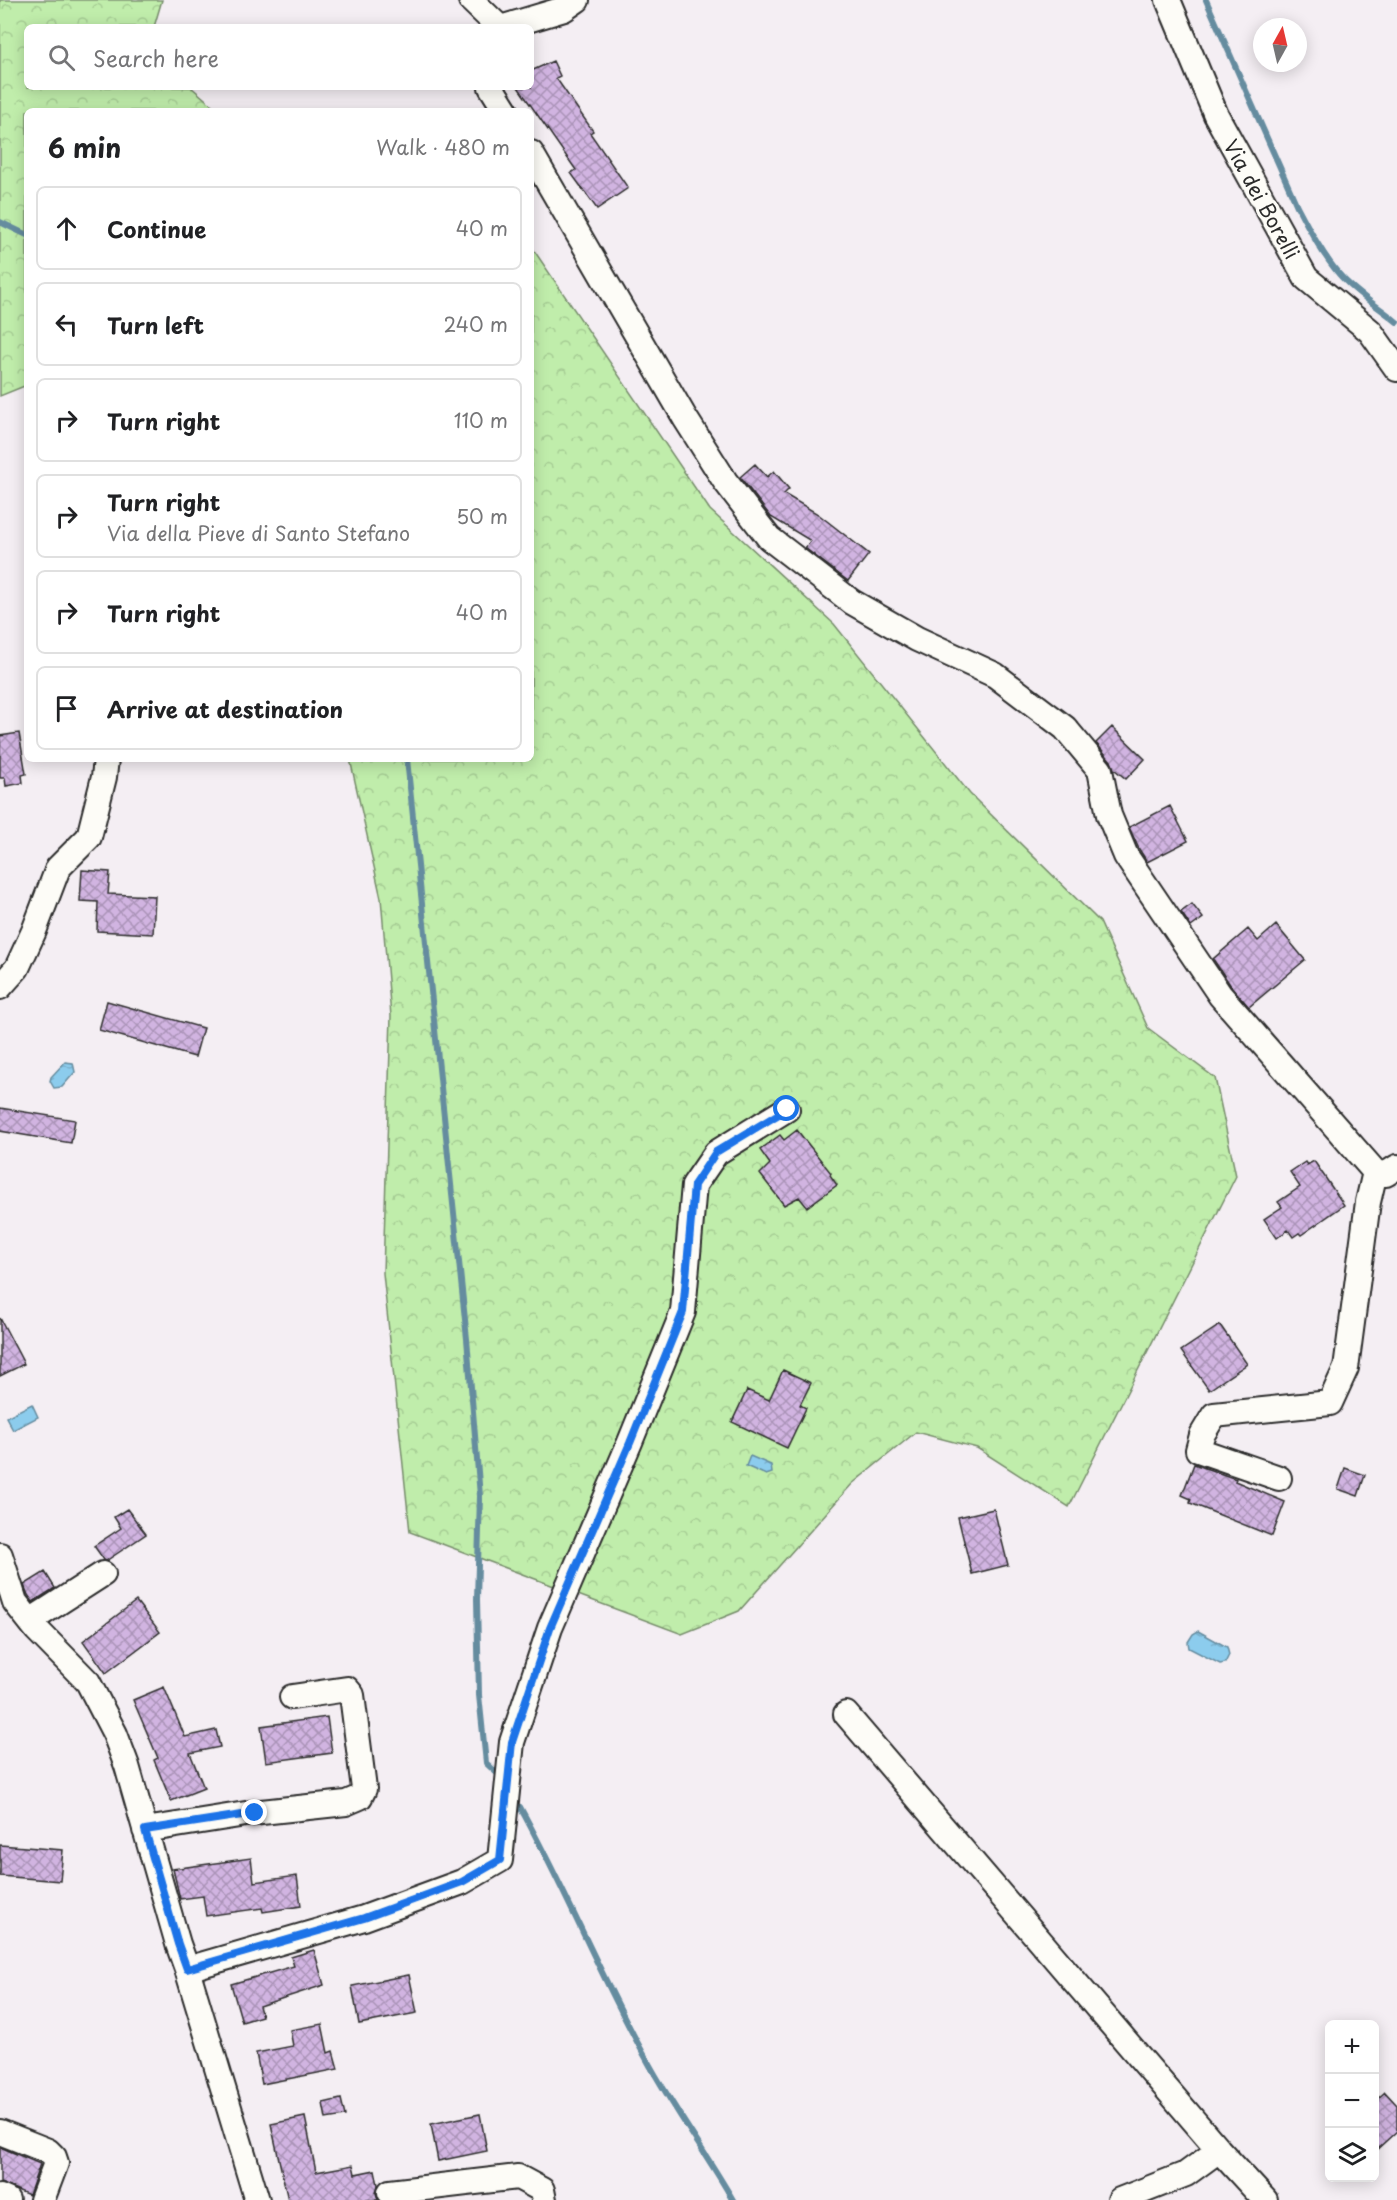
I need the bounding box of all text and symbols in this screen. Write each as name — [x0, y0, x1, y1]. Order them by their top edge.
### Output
north arrow — [1253, 18, 1307, 72]
search box — [24, 24, 534, 90]
icon: search — [45, 41, 78, 74]
text: Search here — [93, 41, 219, 74]
text: 6 min — [48, 128, 121, 167]
text: Walk · 480 m — [376, 132, 510, 162]
street label: Via dei Borelli — [1217, 134, 1307, 264]
icon: ahead — [50, 212, 83, 245]
text: Continue — [107, 212, 206, 245]
text: 40 m — [456, 213, 508, 243]
icon: left — [50, 308, 83, 341]
text: Turn left — [107, 308, 204, 341]
text: 240 m — [443, 309, 508, 339]
icon: right — [50, 404, 83, 437]
text: Turn right — [107, 404, 220, 437]
text: 110 m — [454, 405, 508, 435]
text: Turn right — [107, 485, 220, 518]
icon: right — [50, 500, 83, 533]
text: 50 m — [456, 501, 508, 531]
text: Via della Pieve di Santo Stefano — [107, 518, 410, 548]
icon: right — [50, 596, 83, 629]
text: Turn right — [107, 596, 220, 629]
text: 40 m — [456, 597, 508, 627]
icon: arrive — [50, 692, 83, 725]
text: Arrive at destination — [107, 692, 343, 725]
route start — [773, 1095, 799, 1121]
route end — [241, 1799, 267, 1825]
map controls — [1325, 2020, 1379, 2182]
button: + — [1325, 2020, 1379, 2074]
button: − — [1325, 2074, 1379, 2128]
button: layers — [1325, 2128, 1379, 2182]

